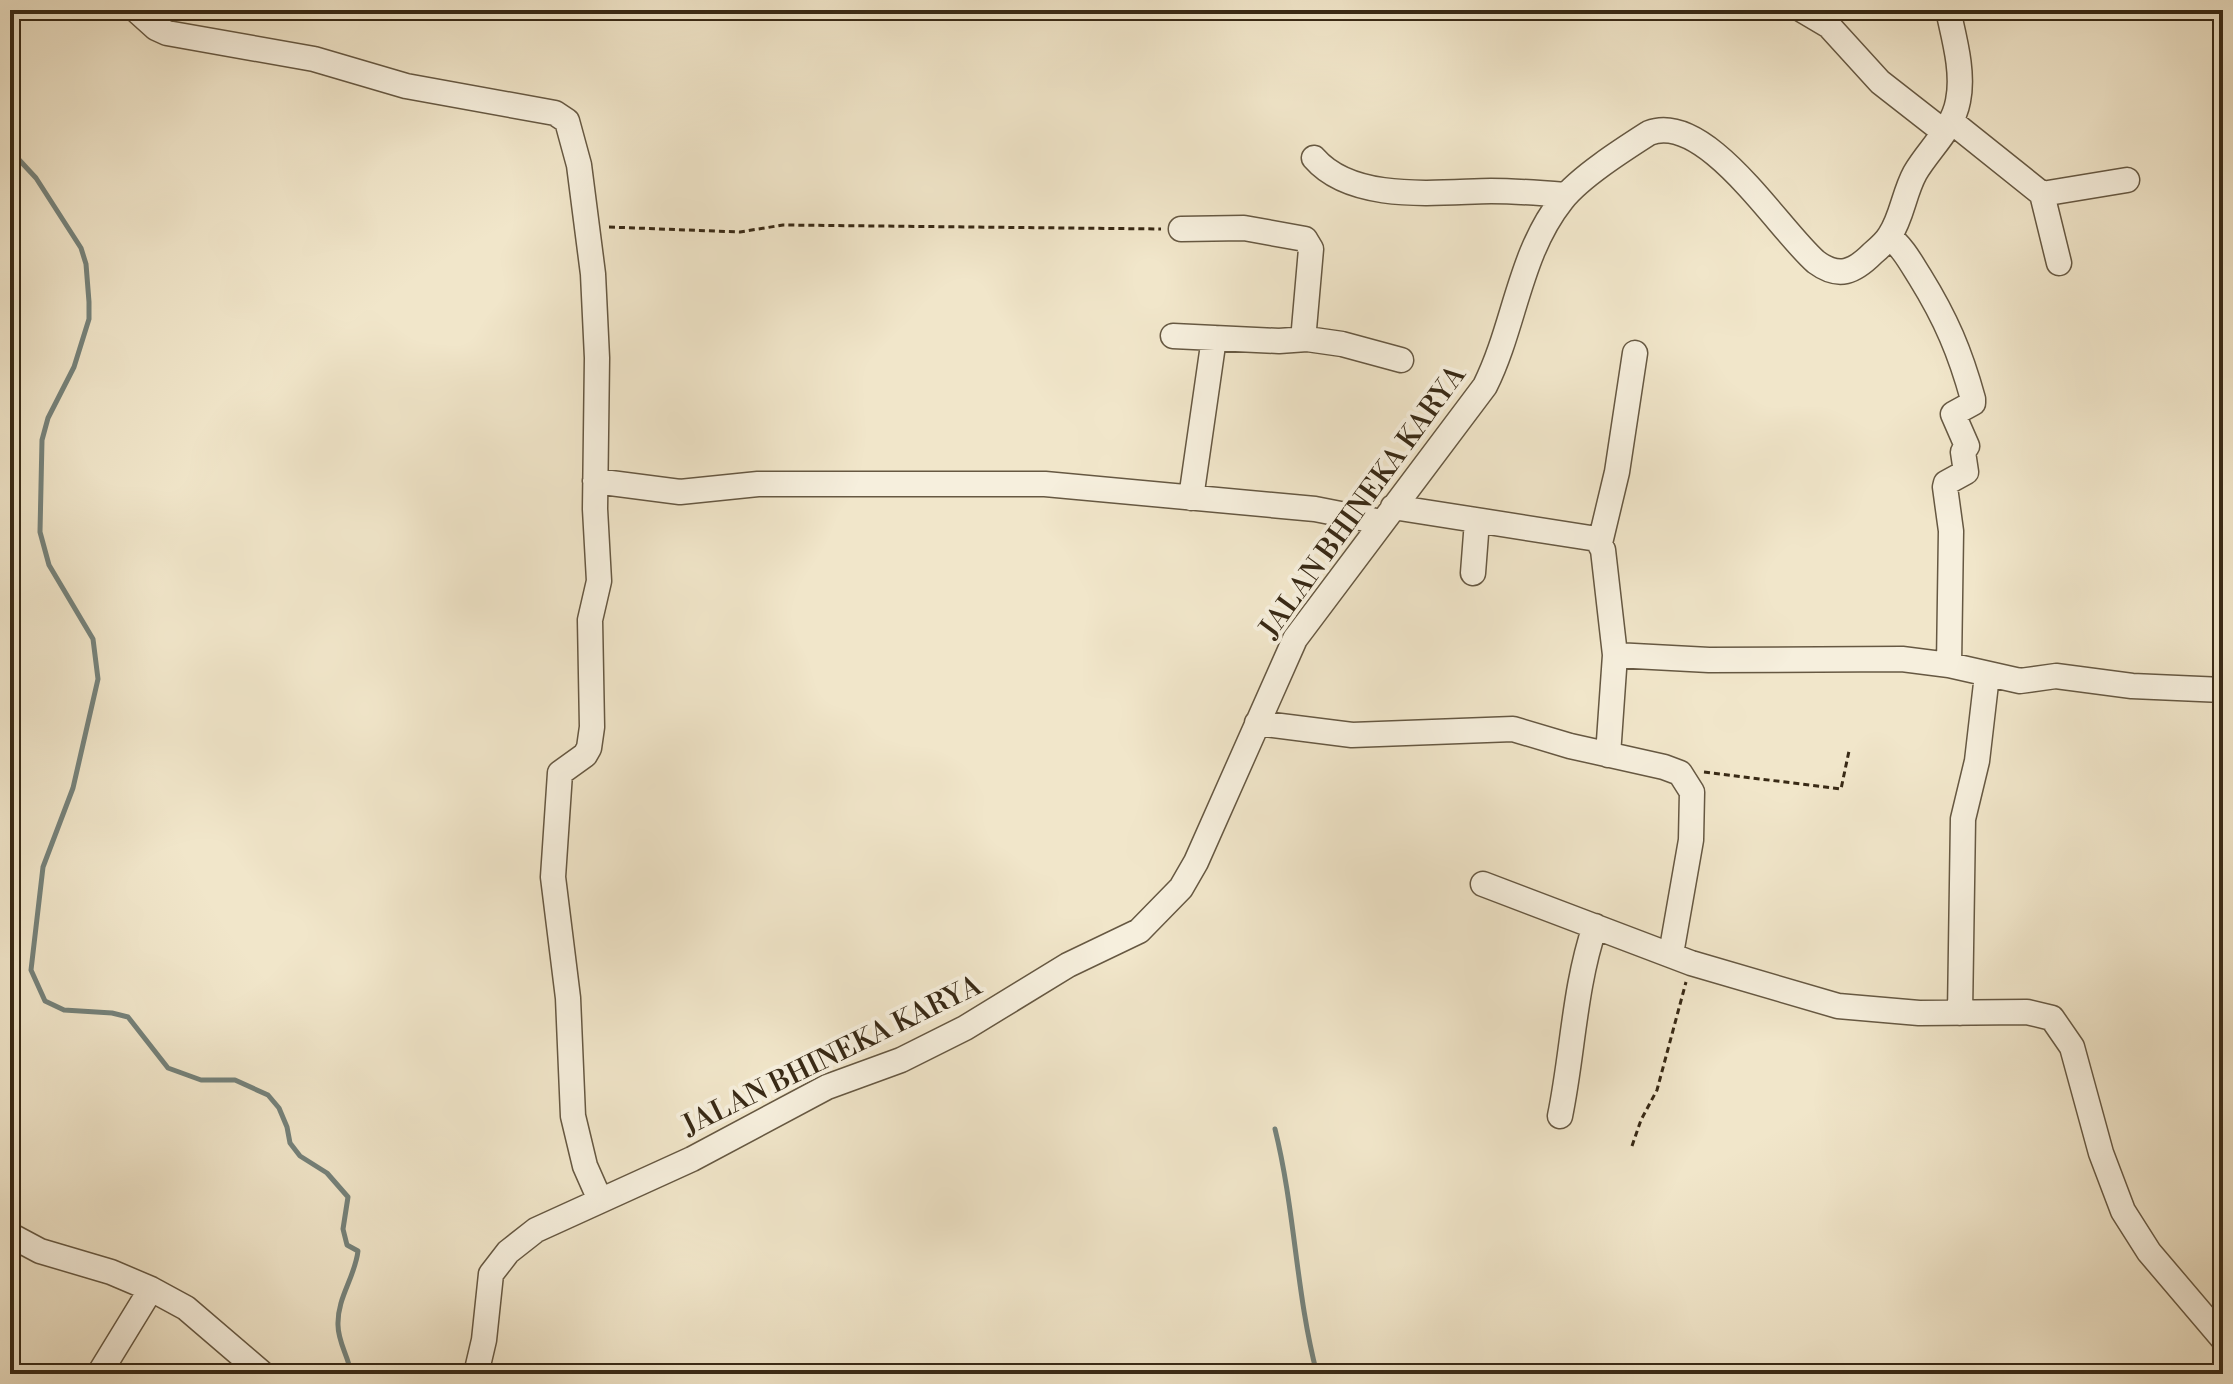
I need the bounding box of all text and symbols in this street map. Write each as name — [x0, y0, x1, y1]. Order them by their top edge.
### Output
street label: JALAN BHINEKA KARYA — [1252, 358, 1474, 646]
street label: JALAN BHINEKA KARYA — [676, 968, 988, 1144]

